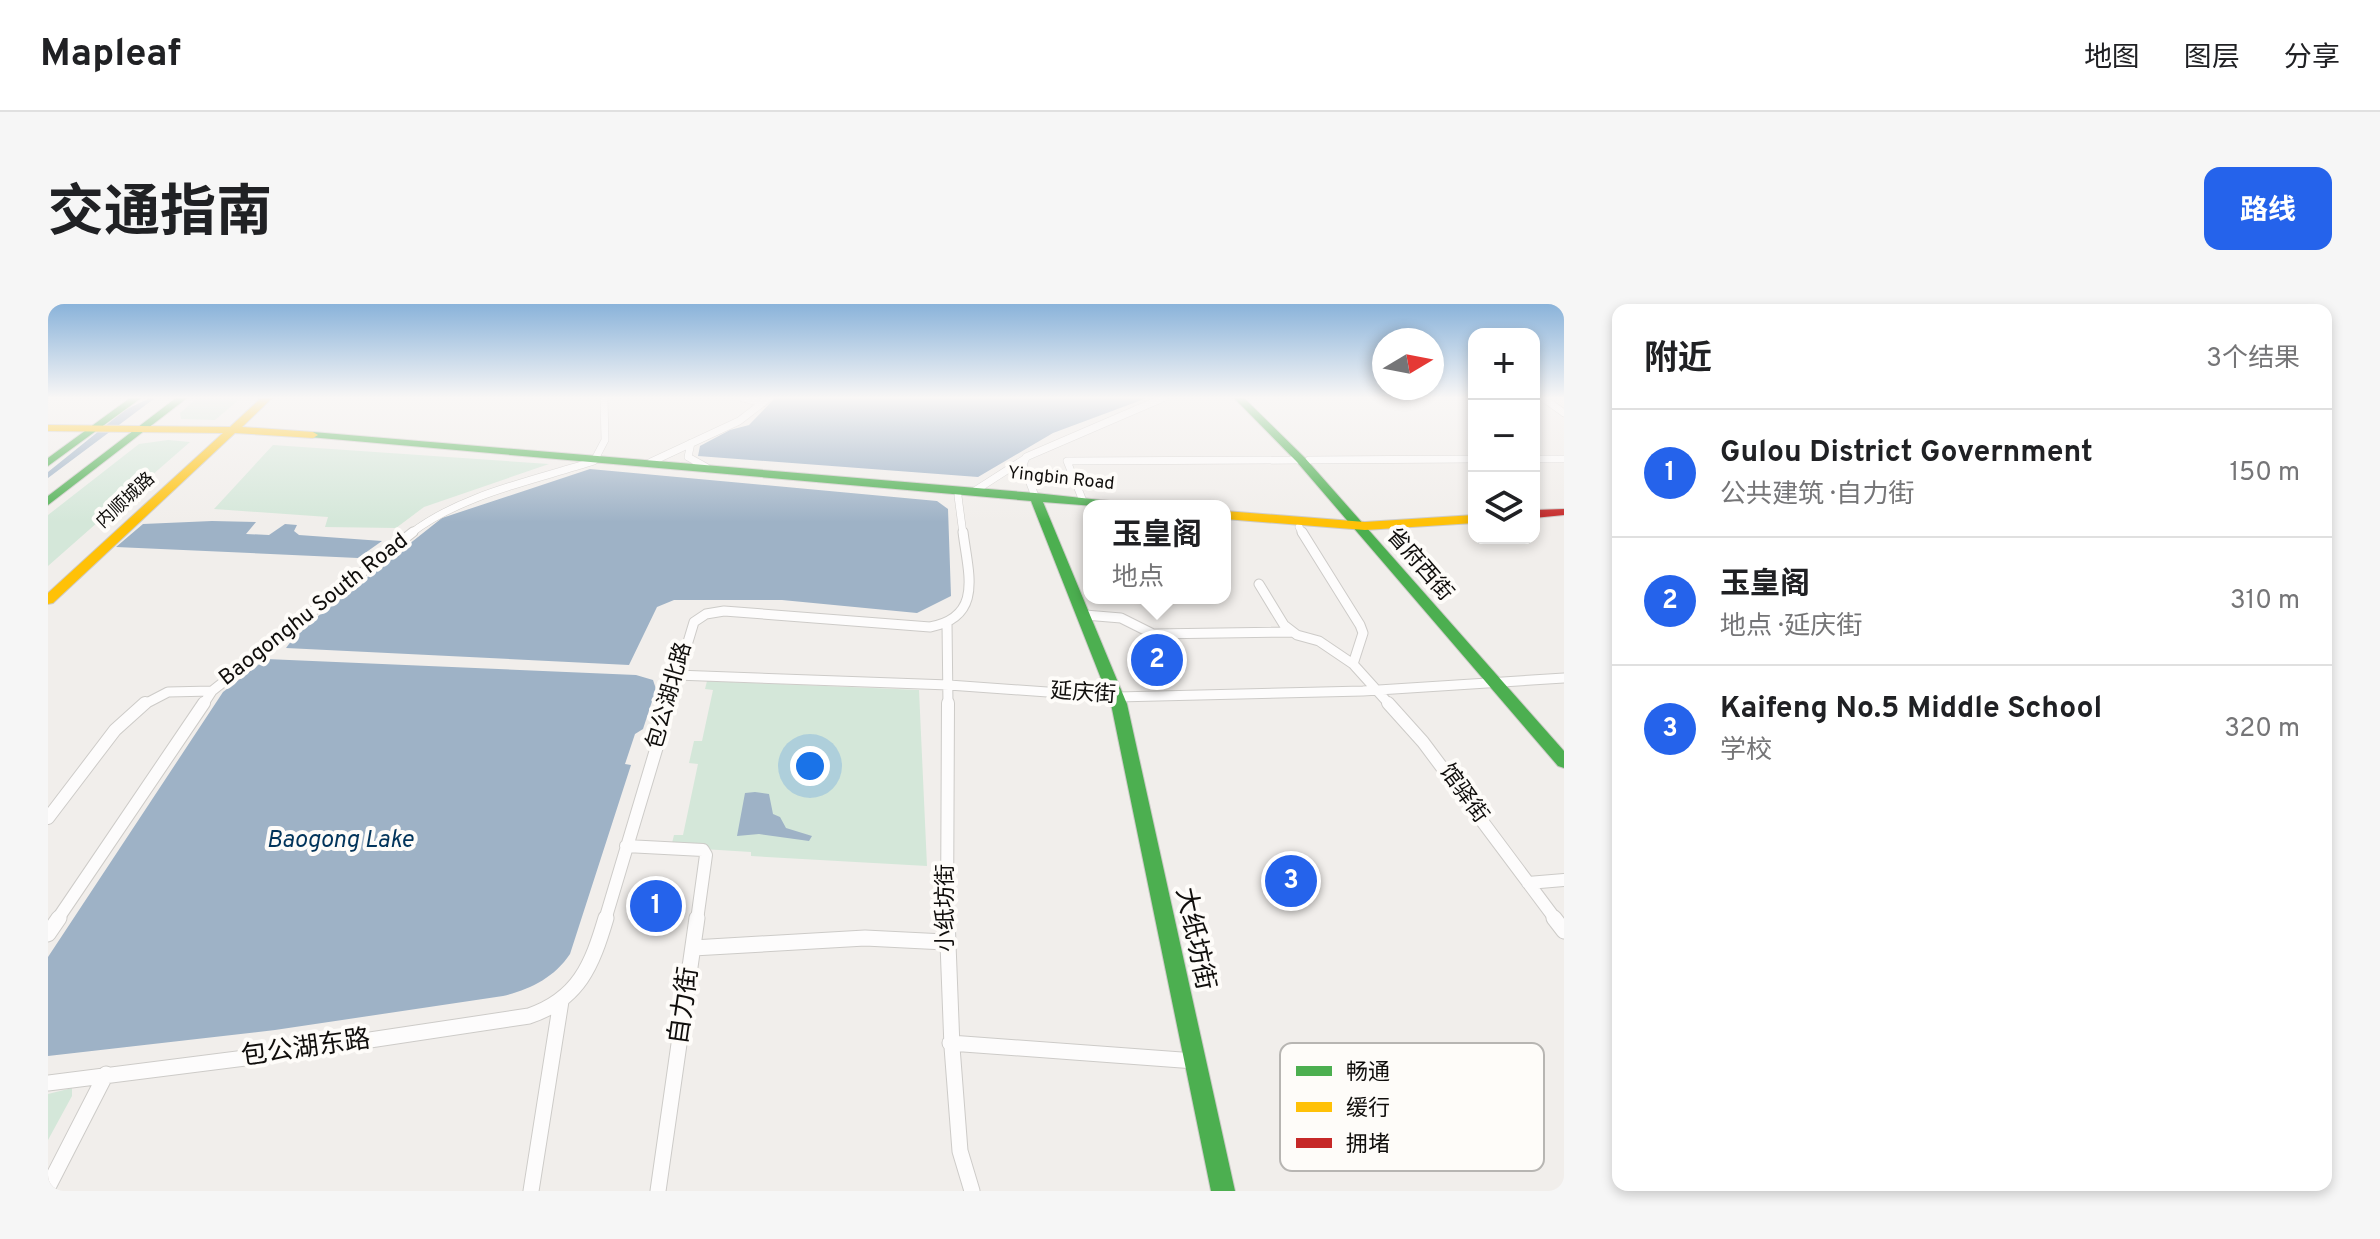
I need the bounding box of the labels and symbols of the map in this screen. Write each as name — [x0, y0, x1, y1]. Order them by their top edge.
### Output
north arrow — [1372, 328, 1444, 400]
street label: Yingbin Road — [1006, 462, 1116, 496]
street label: 内顺城路 — [92, 468, 160, 534]
street label: 省府西街 — [1380, 523, 1458, 607]
street label: Baogonghu South Road — [214, 528, 414, 692]
pin: 2 — [1131, 630, 1183, 690]
street label: 包公湖北路 — [642, 639, 698, 753]
street label: 延庆街 — [1049, 678, 1117, 710]
your location — [790, 746, 830, 786]
street label: 馆驿街 — [1433, 759, 1493, 829]
water label: Baogong Lake — [267, 826, 414, 856]
pin: 3 — [1265, 851, 1317, 911]
street label: 小纸坊街 — [933, 864, 960, 952]
pin: 1 — [630, 876, 682, 936]
street label: 大纸坊街 — [1167, 885, 1221, 993]
street label: 自力街 — [663, 965, 707, 1047]
street label: 包公湖东路 — [239, 1024, 373, 1074]
legend — [1280, 1043, 1544, 1171]
text: 畅通 — [1346, 1060, 1390, 1087]
text: 缓行 — [1346, 1096, 1390, 1123]
text: 拥堵 — [1346, 1132, 1390, 1159]

